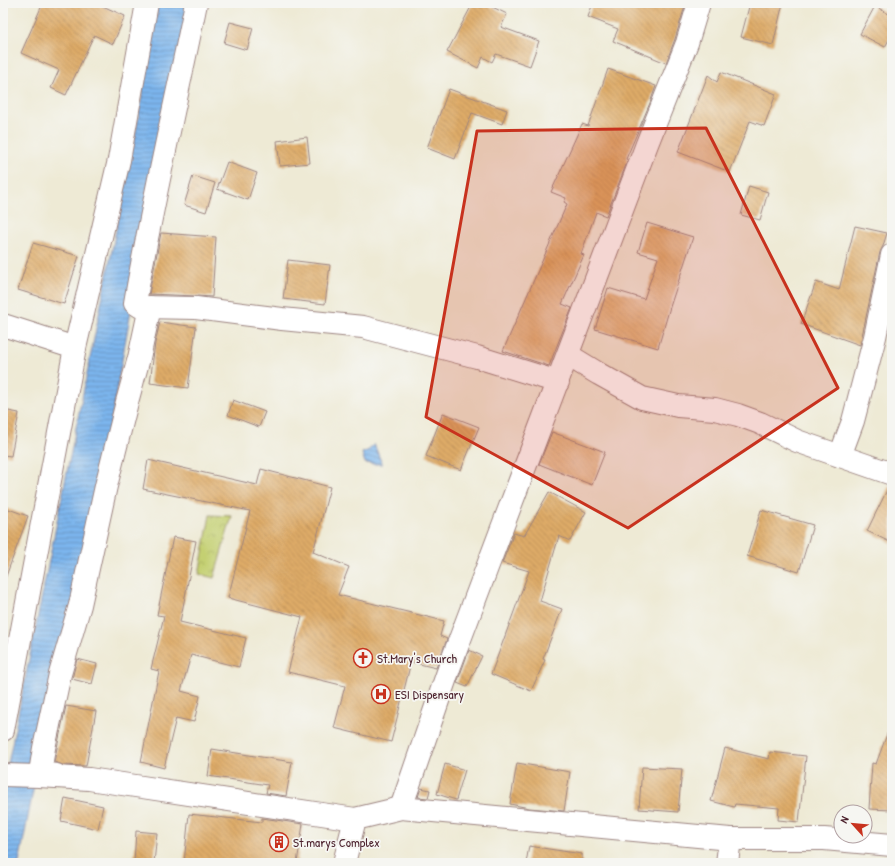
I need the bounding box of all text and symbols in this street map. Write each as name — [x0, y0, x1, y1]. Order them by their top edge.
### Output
church icon: St.Mary's Church — [352, 647, 374, 669]
place label: St.Mary's Church — [377, 649, 458, 667]
hospital icon: ESI Dispensary — [370, 683, 392, 705]
place label: ESI Dispensary — [395, 685, 465, 703]
north arrow — [833, 804, 873, 844]
text: N — [837, 814, 852, 825]
building icon: St.marys Complex — [268, 831, 290, 853]
place label: St.marys Complex — [293, 833, 380, 851]

